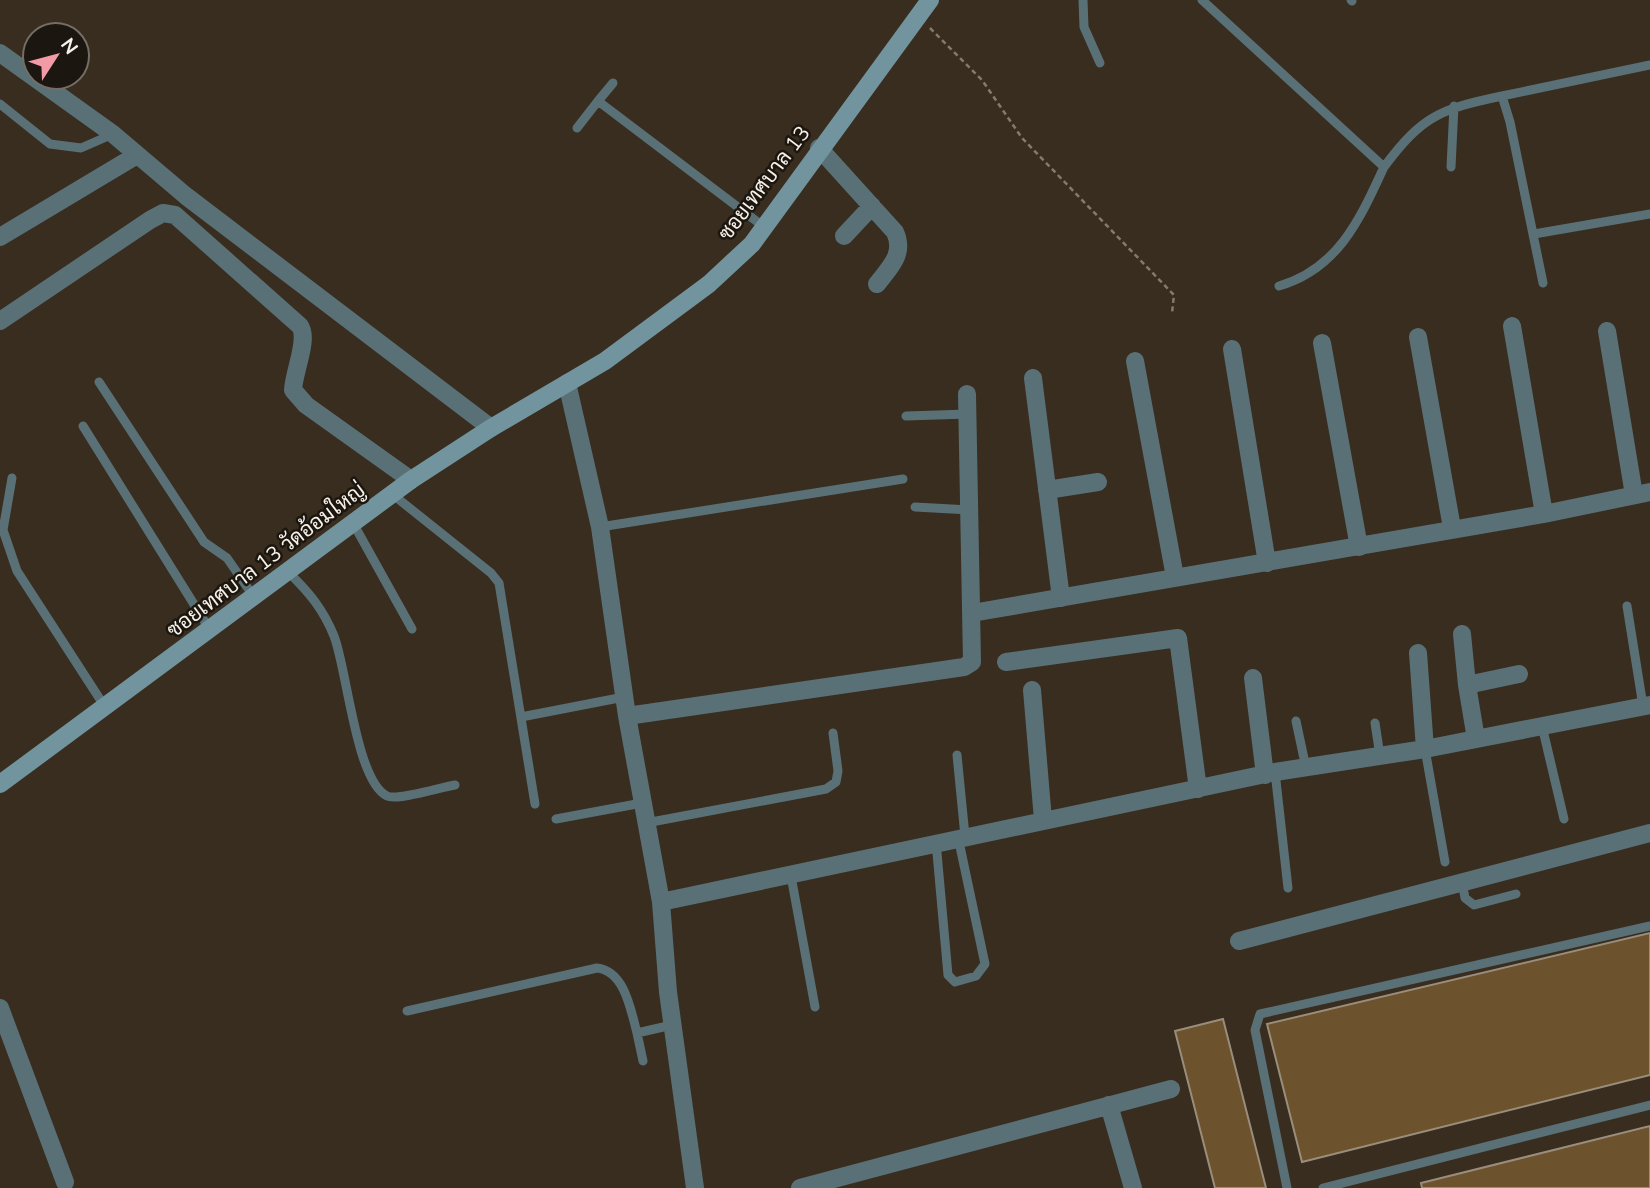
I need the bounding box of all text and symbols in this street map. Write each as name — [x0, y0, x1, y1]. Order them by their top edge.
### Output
north arrow — [21, 21, 91, 91]
text: N — [54, 33, 84, 60]
street label: ซอยเทศบาล 13 — [712, 120, 816, 246]
street label: ซอยเทศบาล 13 วัดอ้อมใหญ่ — [161, 476, 371, 644]

